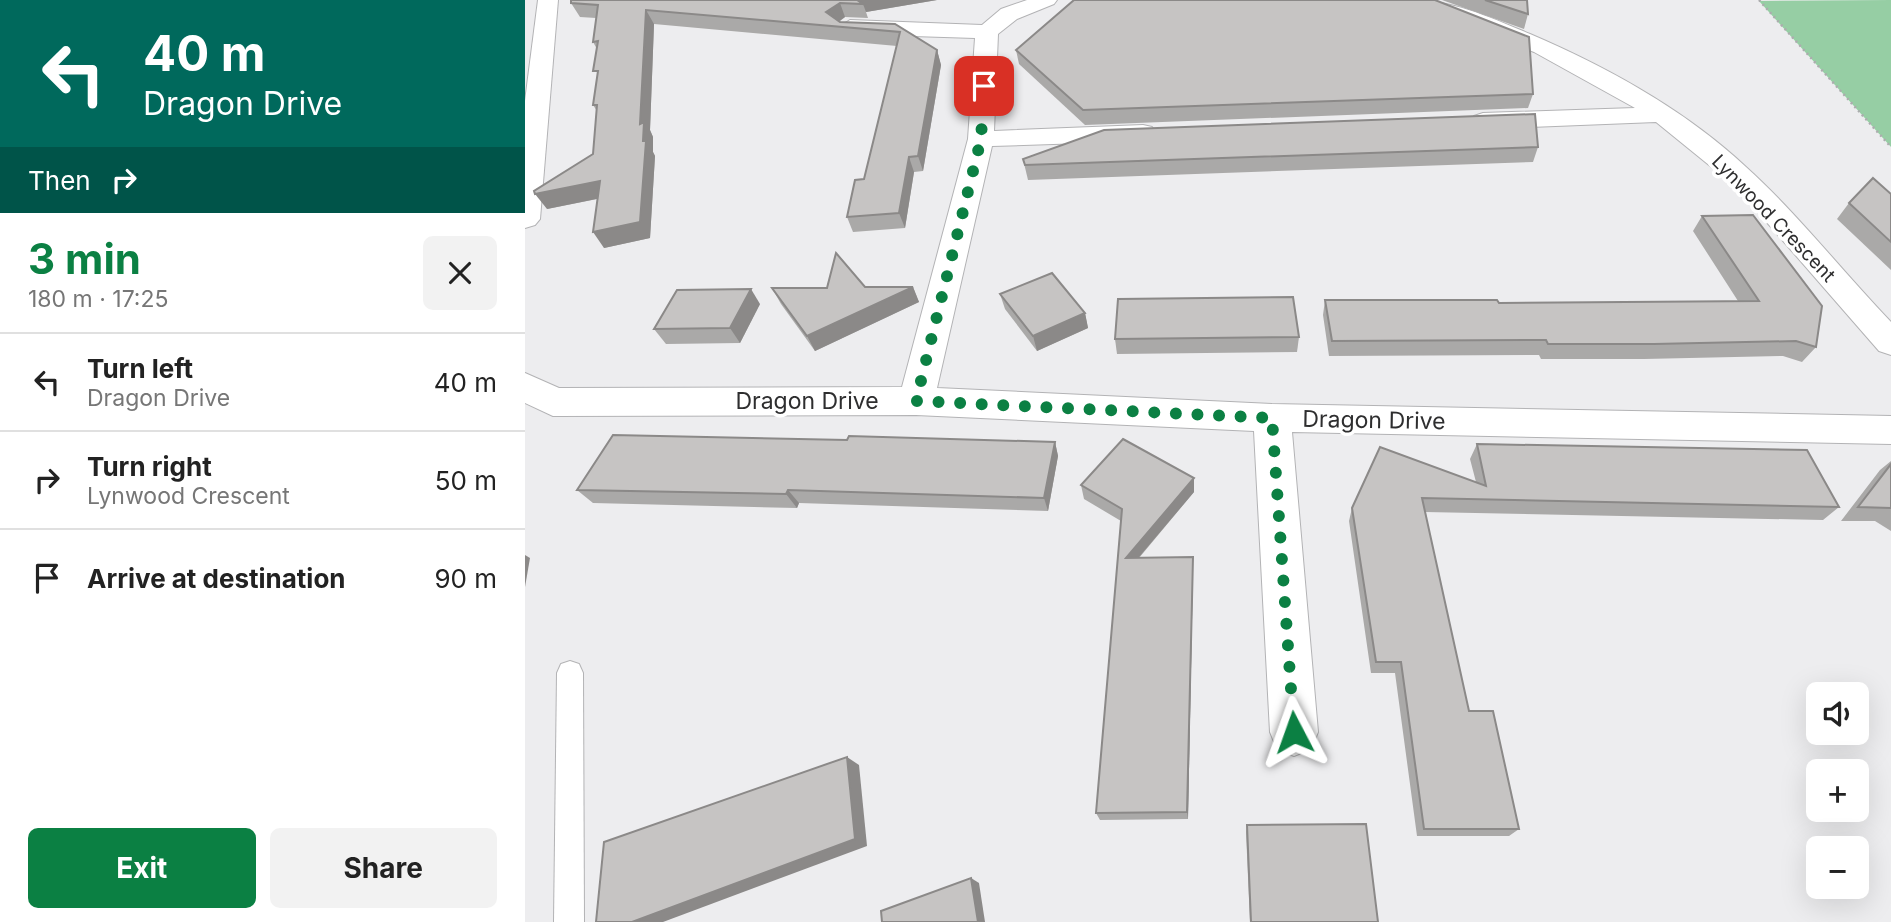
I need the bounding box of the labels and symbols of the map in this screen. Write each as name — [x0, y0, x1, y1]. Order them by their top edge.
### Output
pin — [954, 56, 1014, 116]
street label: Lynwood Crescent — [1707, 150, 1840, 287]
street label: Dragon Drive — [735, 387, 879, 415]
street label: Dragon Drive — [1302, 405, 1446, 435]
position arrow — [1257, 695, 1331, 769]

